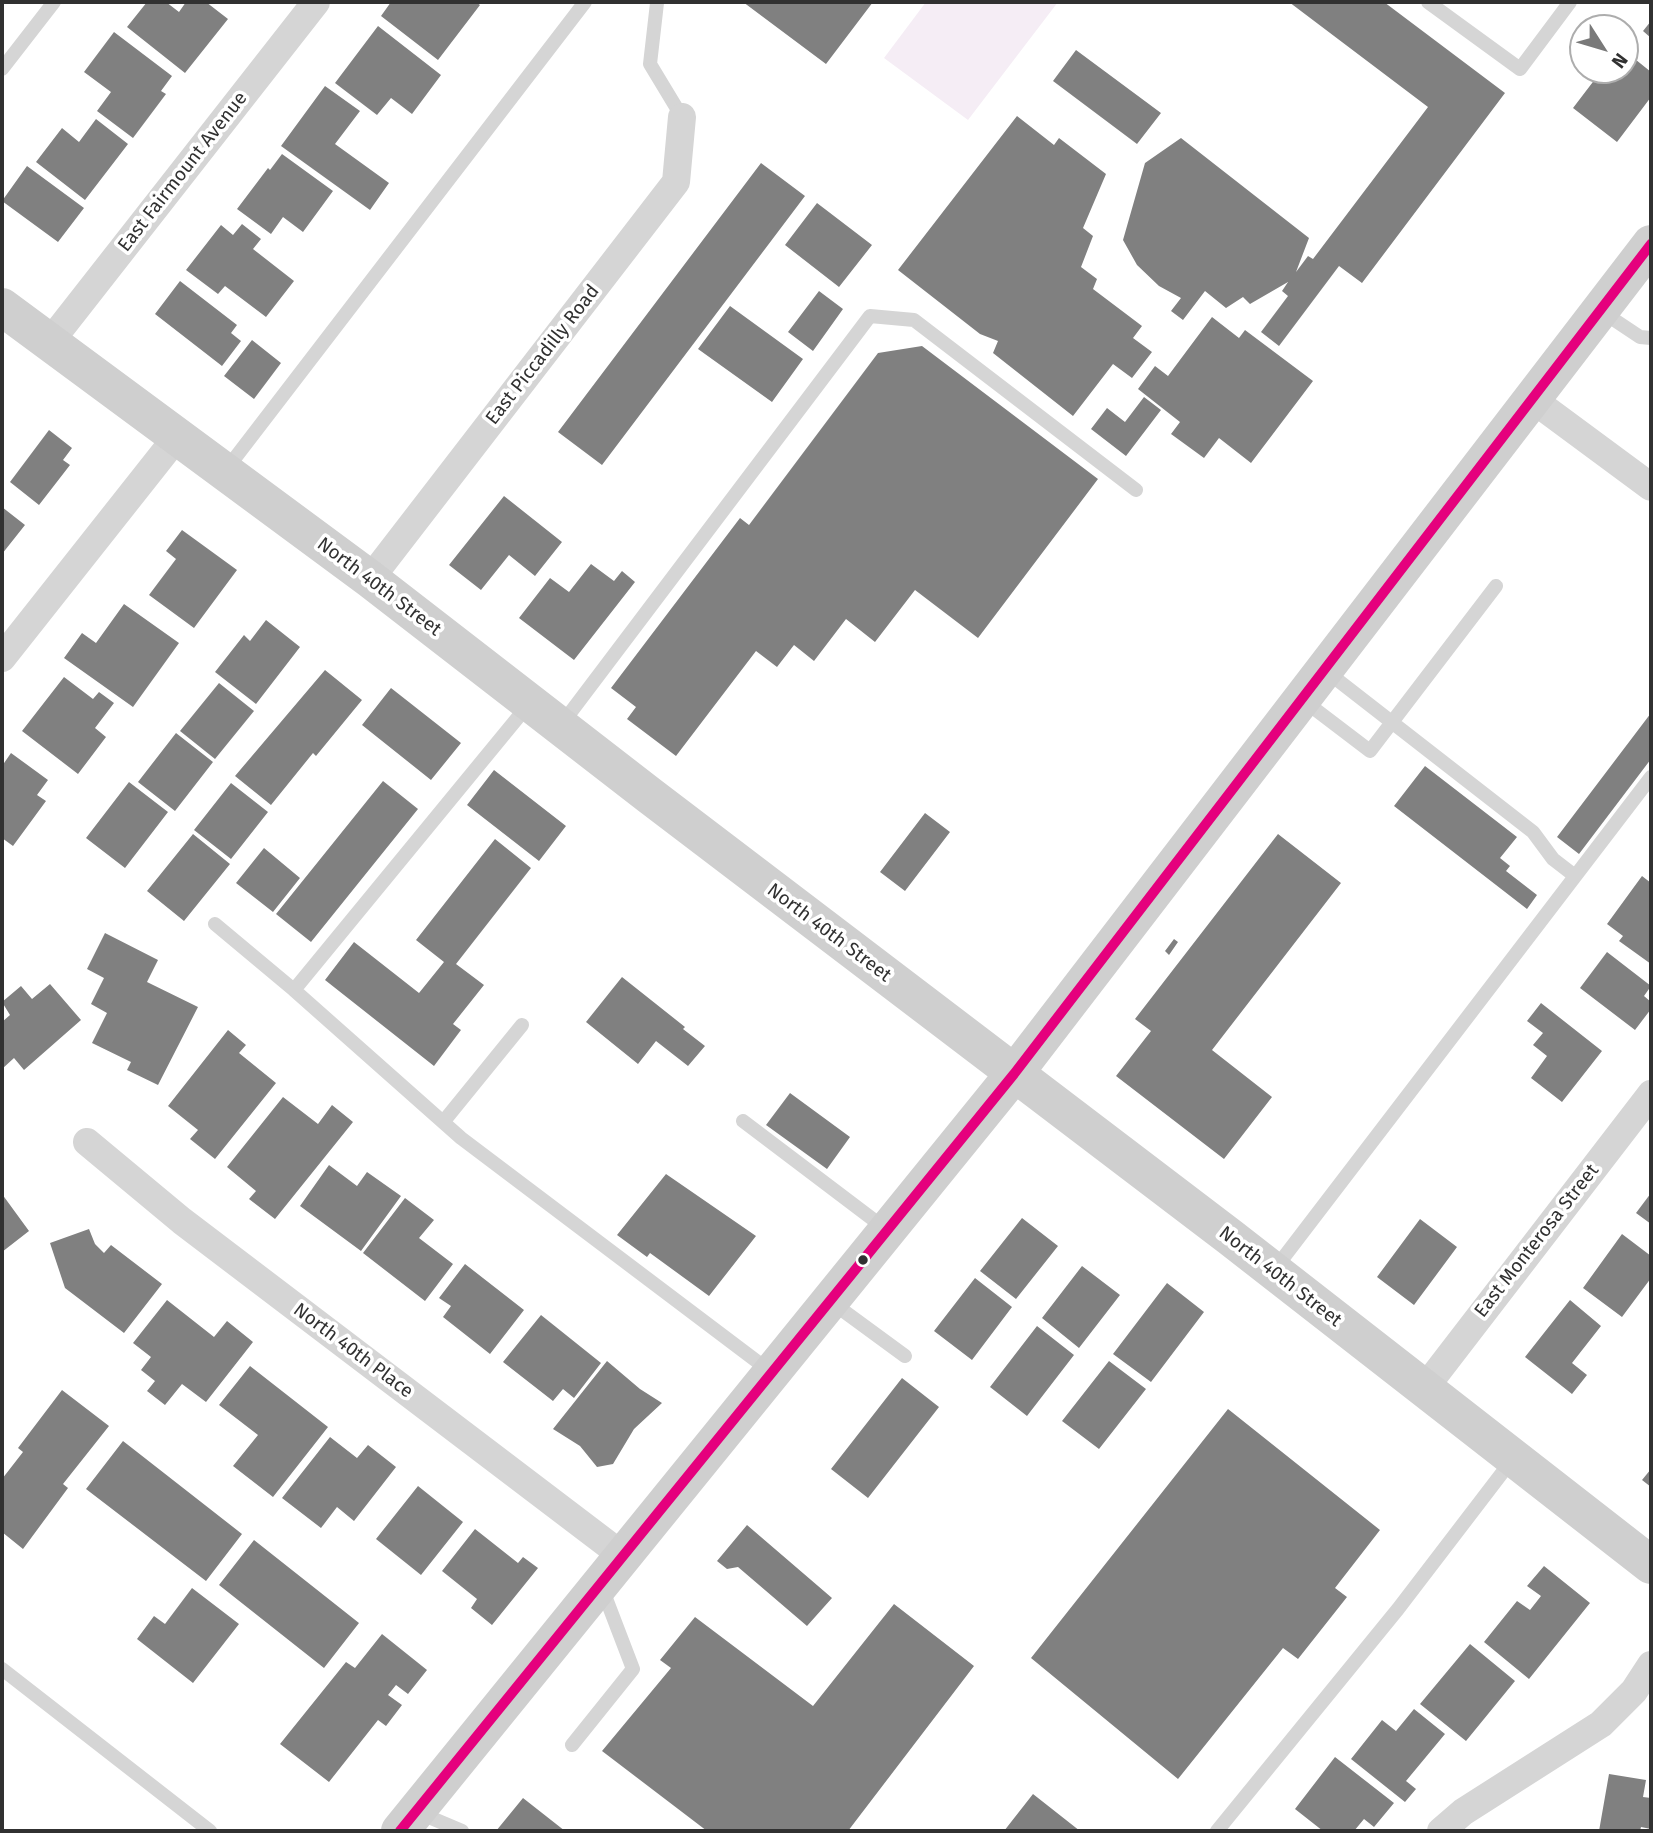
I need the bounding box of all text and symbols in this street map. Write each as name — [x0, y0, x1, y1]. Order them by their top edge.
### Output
north arrow — [1569, 14, 1639, 84]
text: N — [1607, 49, 1633, 73]
street label: East Fairmount Avenue — [113, 88, 253, 256]
street label: East Piccadilly Road — [481, 281, 605, 429]
street label: North 40th Street — [312, 533, 446, 641]
street label: North 40th Street — [762, 879, 896, 987]
street label: East Monterosa Street — [1470, 1160, 1604, 1322]
street label: North 40th Street — [1214, 1222, 1346, 1332]
unlabelled marker — [856, 1253, 870, 1267]
street label: North 40th Place — [289, 1299, 417, 1403]

